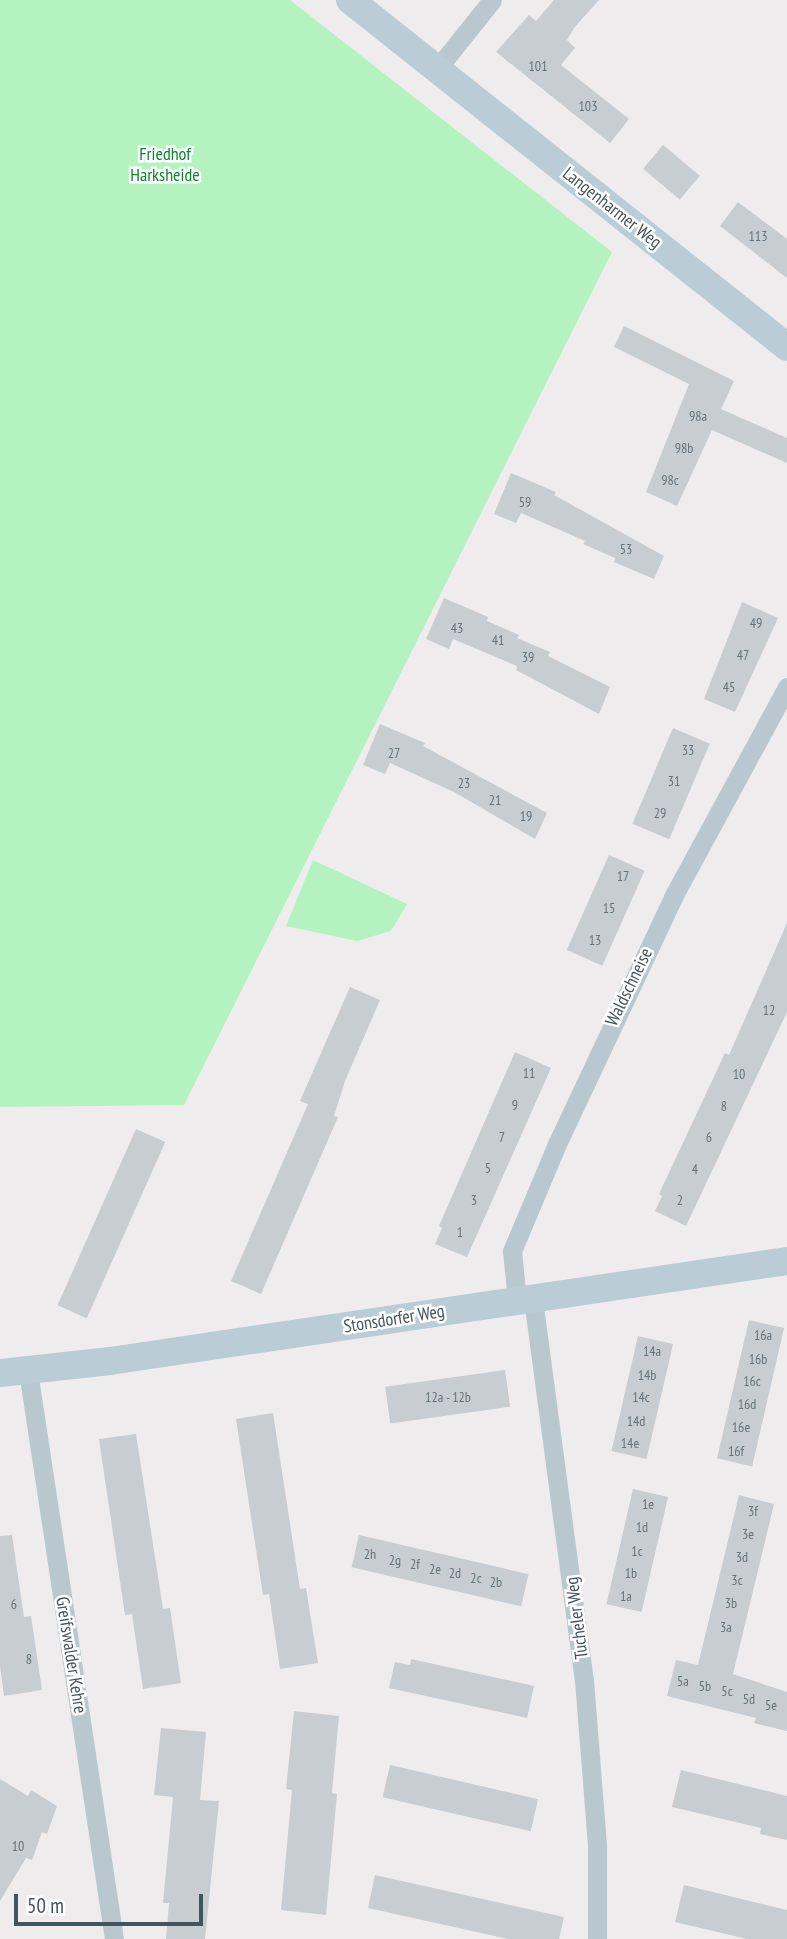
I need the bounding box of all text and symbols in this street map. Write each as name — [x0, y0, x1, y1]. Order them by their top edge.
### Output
house number: 101 — [529, 58, 547, 74]
house number: 103 — [579, 98, 597, 114]
park label: Friedhof Harksheide — [130, 144, 200, 186]
street label: Langenharmer Weg — [558, 163, 666, 253]
house number: 113 — [749, 228, 767, 244]
house number: 98a — [689, 408, 707, 424]
house number: 98b — [675, 440, 693, 456]
house number: 98c — [661, 472, 679, 488]
house number: 59 — [519, 494, 531, 510]
house number: 53 — [620, 541, 632, 557]
house number: 49 — [750, 615, 762, 631]
house number: 43 — [451, 620, 463, 636]
house number: 41 — [492, 632, 504, 648]
house number: 47 — [737, 647, 749, 663]
house number: 39 — [522, 649, 534, 665]
house number: 45 — [723, 679, 735, 695]
house number: 33 — [682, 742, 694, 758]
house number: 27 — [388, 745, 400, 761]
house number: 31 — [668, 773, 680, 789]
house number: 23 — [458, 775, 470, 791]
house number: 21 — [489, 792, 501, 808]
house number: 29 — [654, 805, 666, 821]
house number: 19 — [520, 808, 532, 824]
house number: 17 — [617, 868, 629, 884]
house number: 15 — [603, 900, 615, 916]
house number: 13 — [589, 932, 601, 948]
street label: Waldschneise — [601, 945, 657, 1029]
house number: 12 — [763, 1002, 775, 1018]
house number: 11 — [523, 1065, 535, 1081]
house number: 10 — [733, 1066, 745, 1082]
house number: 9 — [512, 1097, 518, 1113]
house number: 8 — [721, 1098, 727, 1114]
house number: 7 — [499, 1129, 505, 1145]
house number: 6 — [706, 1129, 712, 1145]
house number: 5 — [485, 1160, 491, 1176]
house number: 4 — [692, 1161, 698, 1177]
house number: 3 — [471, 1192, 477, 1208]
house number: 2 — [677, 1192, 683, 1208]
house number: 1 — [457, 1224, 463, 1240]
street label: Stonsdorfer Weg — [342, 1300, 446, 1338]
house number: 16a — [754, 1327, 772, 1343]
house number: 14a — [643, 1343, 661, 1359]
house number: 16b — [749, 1351, 767, 1367]
house number: 14b — [638, 1367, 656, 1383]
house number: 16c — [743, 1373, 761, 1389]
house number: 12a - 12b — [425, 1389, 471, 1405]
house number: 14c — [632, 1389, 650, 1405]
house number: 16d — [738, 1396, 756, 1412]
house number: 14d — [627, 1413, 645, 1429]
house number: 16e — [732, 1419, 750, 1435]
house number: 14e — [621, 1435, 639, 1451]
house number: 16f — [728, 1443, 744, 1459]
house number: 1e — [642, 1496, 654, 1512]
house number: 3f — [748, 1503, 758, 1519]
house number: 1d — [636, 1519, 648, 1535]
house number: 3e — [742, 1526, 754, 1542]
house number: 1c — [631, 1543, 643, 1559]
house number: 2h — [364, 1546, 376, 1562]
house number: 3d — [736, 1549, 748, 1565]
house number: 2g — [389, 1552, 401, 1568]
house number: 2f — [410, 1556, 420, 1572]
house number: 2e — [429, 1561, 441, 1577]
house number: 2d — [449, 1565, 461, 1581]
house number: 1b — [625, 1565, 637, 1581]
house number: 2c — [470, 1570, 482, 1586]
house number: 3c — [731, 1572, 743, 1588]
house number: 2b — [490, 1574, 502, 1590]
street label: Tucheler Weg — [561, 1576, 593, 1660]
house number: 1a — [620, 1588, 632, 1604]
street label: Greifswalder Kehre — [51, 1595, 91, 1715]
house number: 3b — [725, 1595, 737, 1611]
house number: 6 — [11, 1596, 17, 1612]
house number: 3a — [720, 1619, 732, 1635]
house number: 8 — [26, 1651, 32, 1667]
house number: 5a — [677, 1673, 689, 1689]
house number: 5b — [699, 1678, 711, 1694]
house number: 5c — [721, 1683, 733, 1699]
house number: 5d — [743, 1691, 755, 1707]
house number: 5e — [765, 1697, 777, 1713]
house number: 10 — [12, 1838, 24, 1854]
scale bar — [18, 1880, 206, 1924]
text: 50 m — [27, 1892, 64, 1919]

